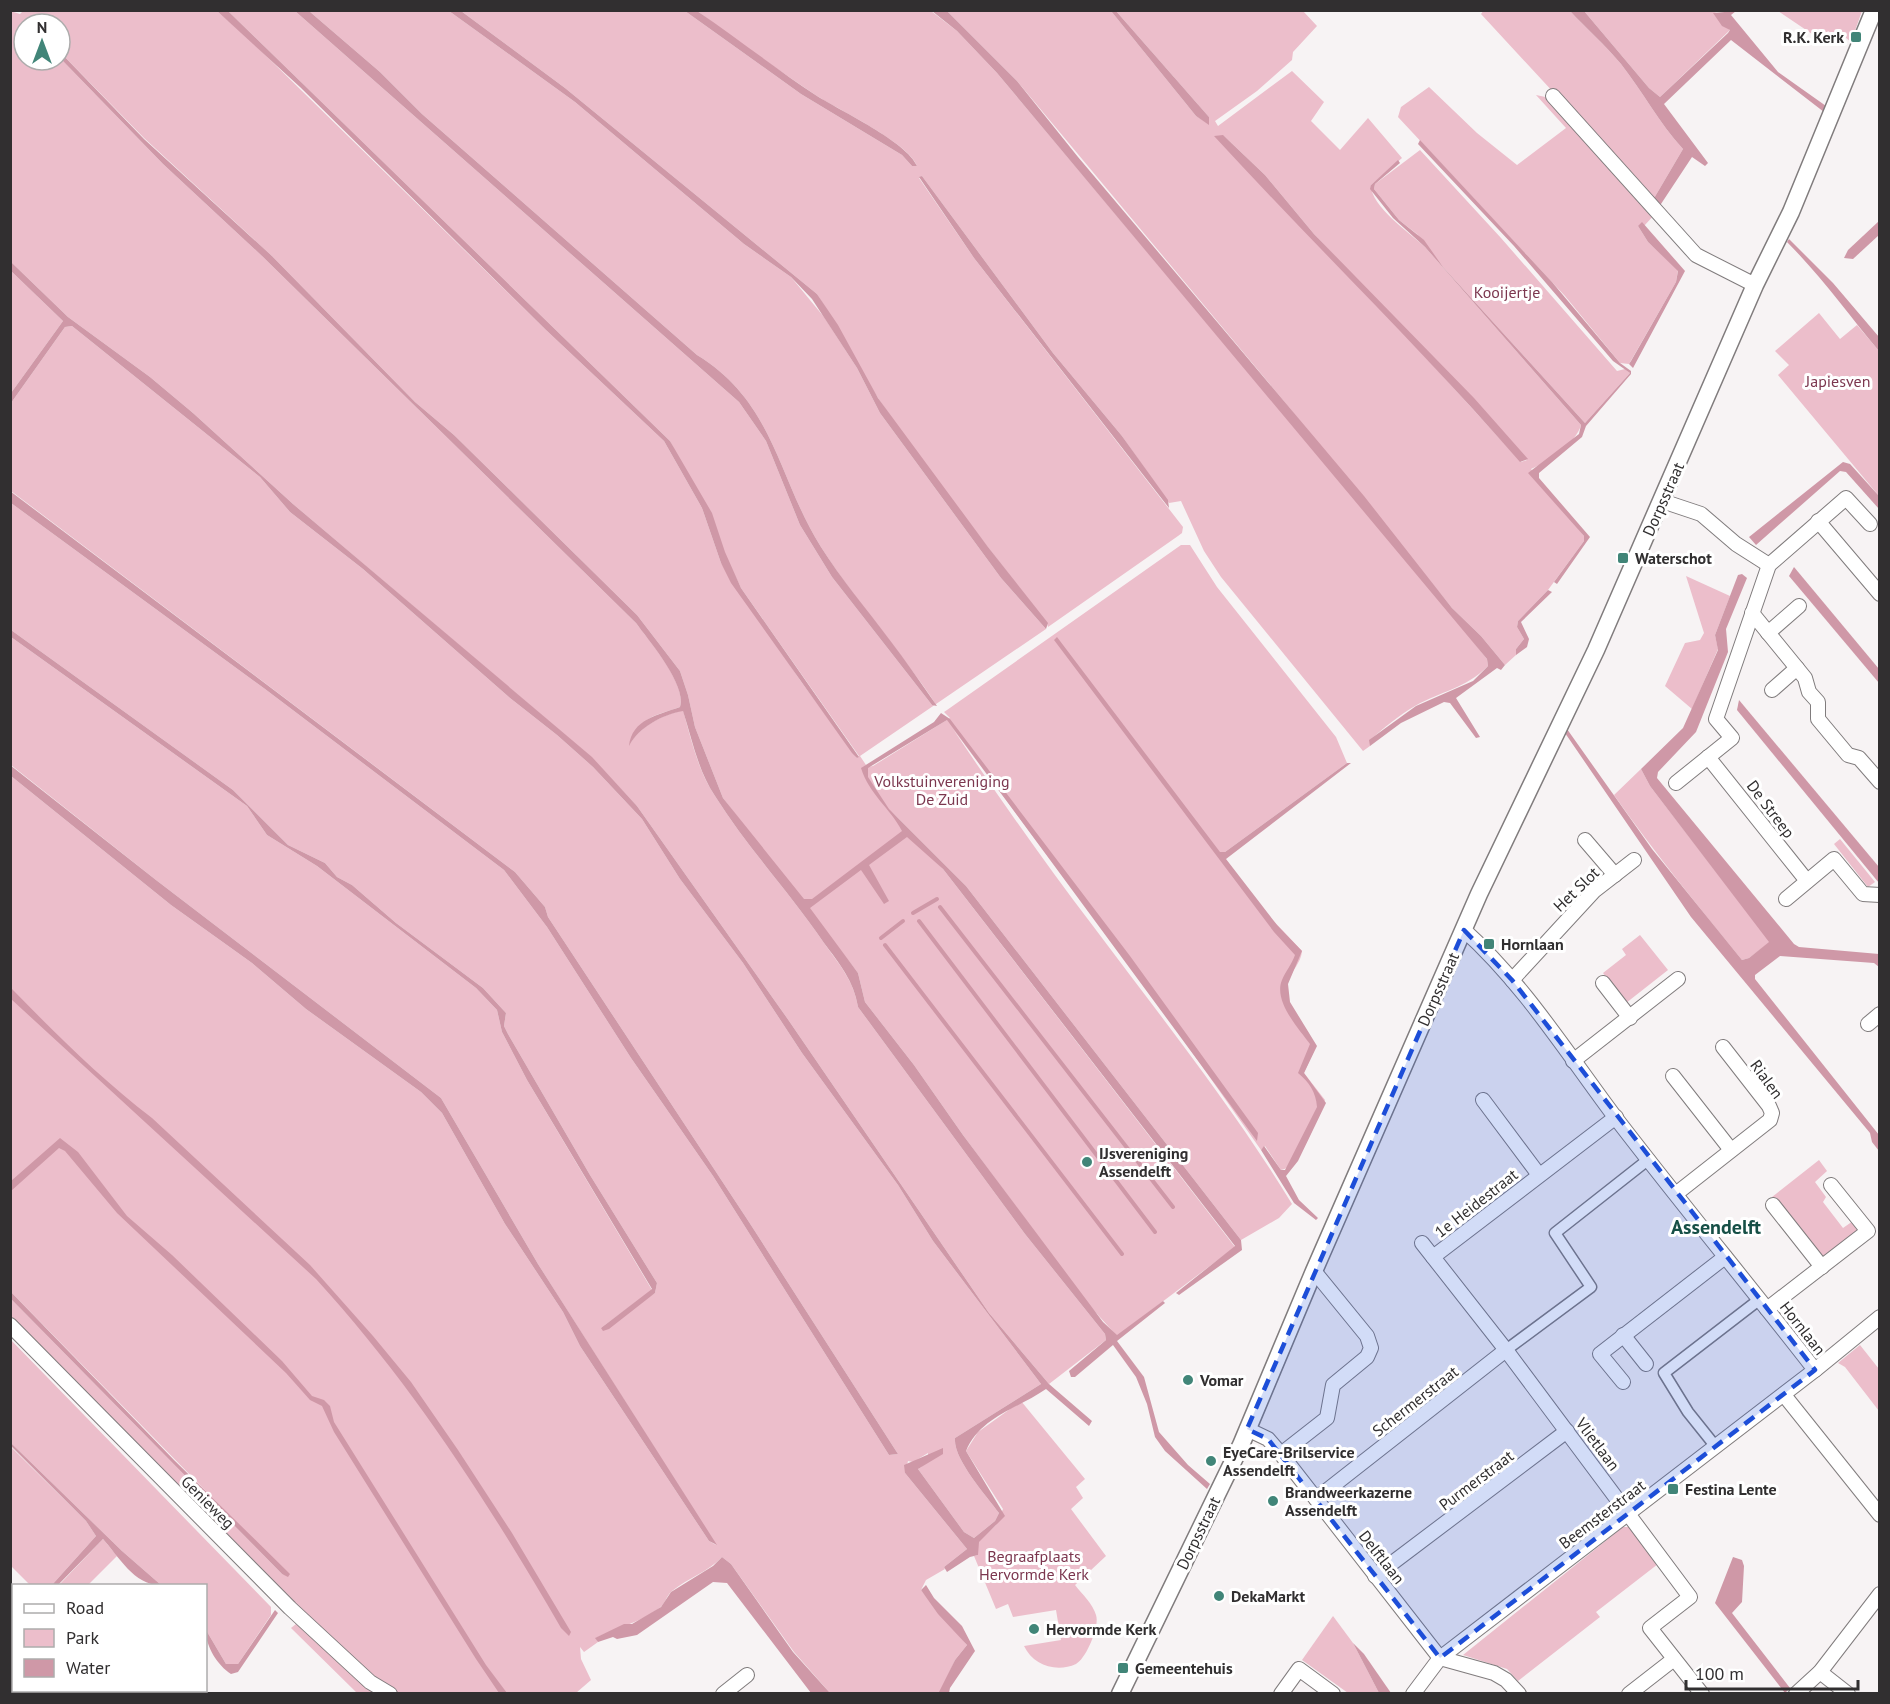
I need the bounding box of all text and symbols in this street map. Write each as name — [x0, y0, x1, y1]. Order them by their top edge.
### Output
north arrow — [12, 12, 72, 72]
text: N — [37, 17, 47, 37]
place label: R.K. Kerk — [1783, 27, 1844, 47]
marker: R.K. Kerk — [1849, 30, 1863, 44]
park label: Kooijertje — [1474, 282, 1540, 302]
park label: Japiesven — [1805, 371, 1870, 391]
street label: Dorpsstraat — [1638, 458, 1688, 539]
place label: Waterschot — [1635, 548, 1712, 568]
marker: Waterschot — [1616, 551, 1630, 565]
park label: Volkstuinvereniging De Zuid — [873, 771, 1010, 809]
street label: De Streep — [1743, 776, 1799, 842]
street label: Het Slot — [1549, 862, 1603, 916]
place label: Hornlaan — [1501, 934, 1564, 954]
marker: Hornlaan — [1482, 937, 1496, 951]
street label: Dorpsstraat — [1413, 948, 1463, 1029]
street label: Rialen — [1746, 1056, 1788, 1102]
place label: IJsvereniging Assendelft — [1099, 1143, 1188, 1181]
marker: IJsvereniging Assendelft — [1080, 1155, 1094, 1169]
street label: 1e Heidestraat — [1430, 1164, 1522, 1242]
district label: Assendelft — [1671, 1214, 1761, 1240]
street label: Hornlaan — [1776, 1297, 1830, 1359]
street label: Schermerstraat — [1368, 1361, 1462, 1441]
place label: Vomar — [1199, 1370, 1244, 1390]
marker: Vomar — [1181, 1373, 1195, 1387]
street label: Vlietlaan — [1571, 1413, 1624, 1474]
place label: EyeCare-Brilservice Assendelft — [1223, 1442, 1355, 1480]
street label: Purmerstraat — [1435, 1445, 1518, 1514]
marker: EyeCare-Brilservice Assendelft — [1204, 1454, 1218, 1468]
street label: Genieweg — [177, 1471, 239, 1533]
street label: Beemsterstraat — [1555, 1475, 1650, 1553]
place label: Festina Lente — [1685, 1479, 1777, 1499]
place label: Brandweerkazerne Assendelft — [1285, 1482, 1412, 1520]
marker: Festina Lente — [1666, 1482, 1680, 1496]
street label: Dorpsstraat — [1172, 1493, 1225, 1573]
marker: Brandweerkazerne Assendelft — [1266, 1494, 1280, 1508]
street label: Delftlaan — [1355, 1526, 1409, 1588]
park label: Begraafplaats Hervormde Kerk — [979, 1546, 1089, 1584]
legend — [12, 1584, 207, 1692]
place label: DekaMarkt — [1231, 1586, 1305, 1606]
marker: DekaMarkt — [1212, 1589, 1226, 1603]
text: Road — [66, 1596, 104, 1619]
place label: Hervormde Kerk — [1046, 1619, 1156, 1639]
marker: Hervormde Kerk — [1027, 1622, 1041, 1636]
text: Park — [66, 1626, 99, 1649]
scale bar — [1686, 1653, 1858, 1691]
text: Water — [66, 1656, 110, 1679]
place label: Gemeentehuis — [1135, 1658, 1233, 1678]
marker: Gemeentehuis — [1116, 1661, 1130, 1675]
text: 100 m — [1695, 1662, 1744, 1685]

